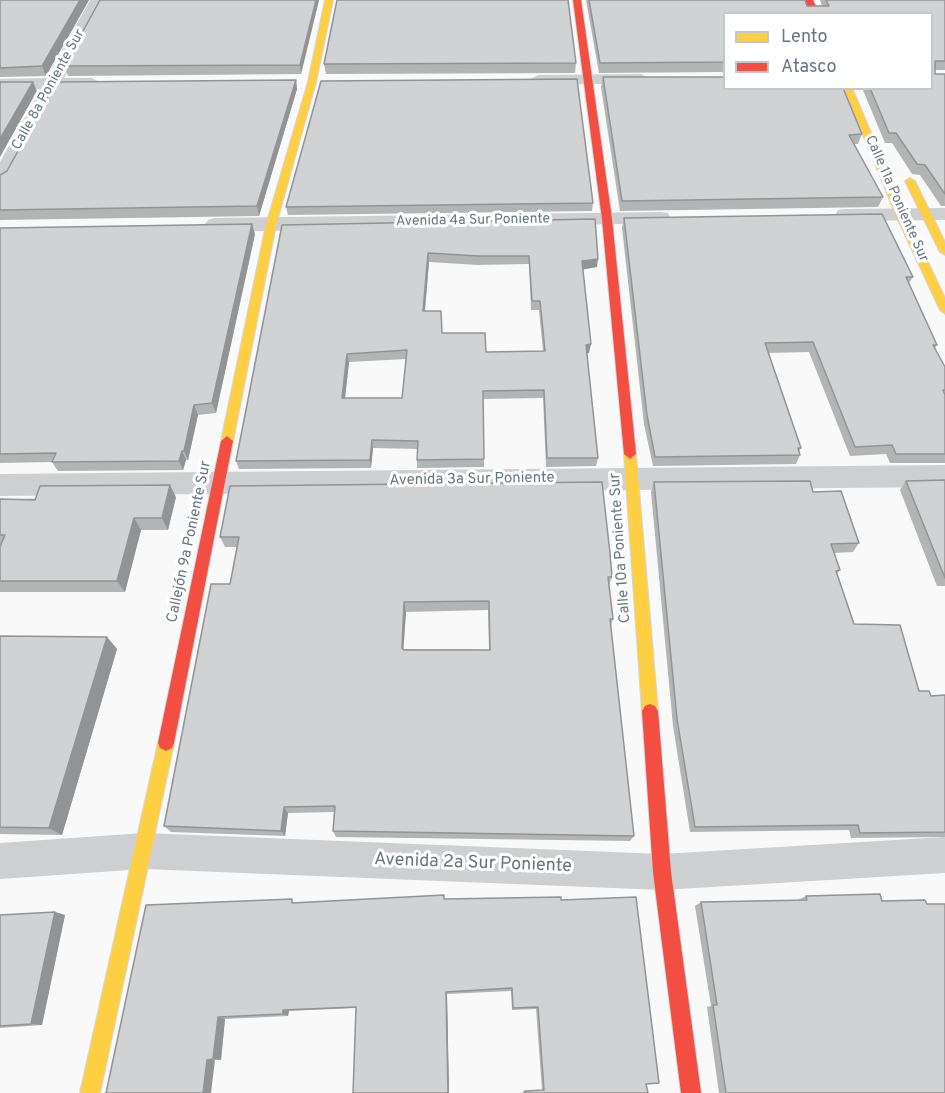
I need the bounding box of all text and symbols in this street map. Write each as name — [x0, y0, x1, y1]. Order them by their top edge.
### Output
legend — [723, 12, 933, 90]
text: Lento — [781, 26, 827, 49]
street label: Calle 8a Poniente Sur — [9, 27, 89, 153]
text: Atasco — [781, 56, 837, 79]
street label: Calle 11a Poniente Sur — [861, 133, 931, 265]
street label: Avenida 4a Sur Poniente — [396, 211, 550, 231]
street label: Callejón 9a Poniente Sur — [164, 459, 216, 625]
street label: Avenida 3a Sur Poniente — [389, 470, 555, 490]
street label: Calle 10a Poniente Sur — [607, 472, 635, 624]
street label: Avenida 2a Sur Poniente — [374, 850, 572, 878]

